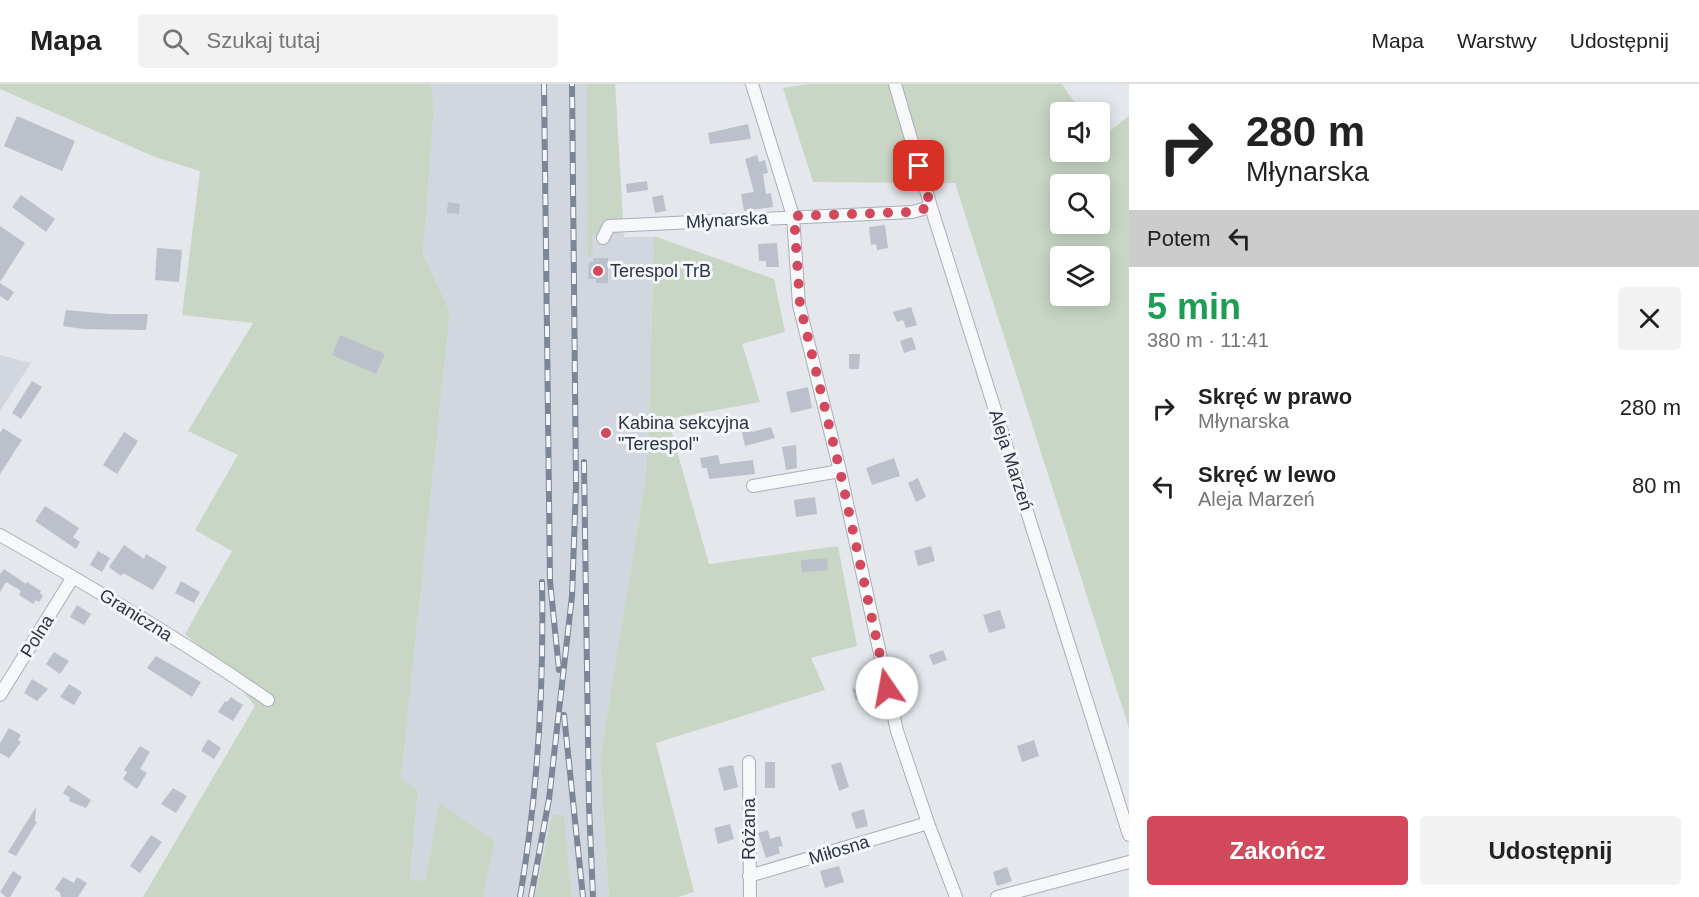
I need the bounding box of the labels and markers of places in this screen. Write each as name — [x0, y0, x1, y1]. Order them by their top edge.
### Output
pin — [893, 140, 944, 191]
place label: Terespol TrB — [610, 261, 711, 281]
marker: Terespol TrB — [591, 264, 605, 278]
place label: Kabina sekcyjna "Terespol" — [618, 413, 750, 454]
marker: Kabina sekcyjna "Terespol" — [599, 426, 613, 440]

